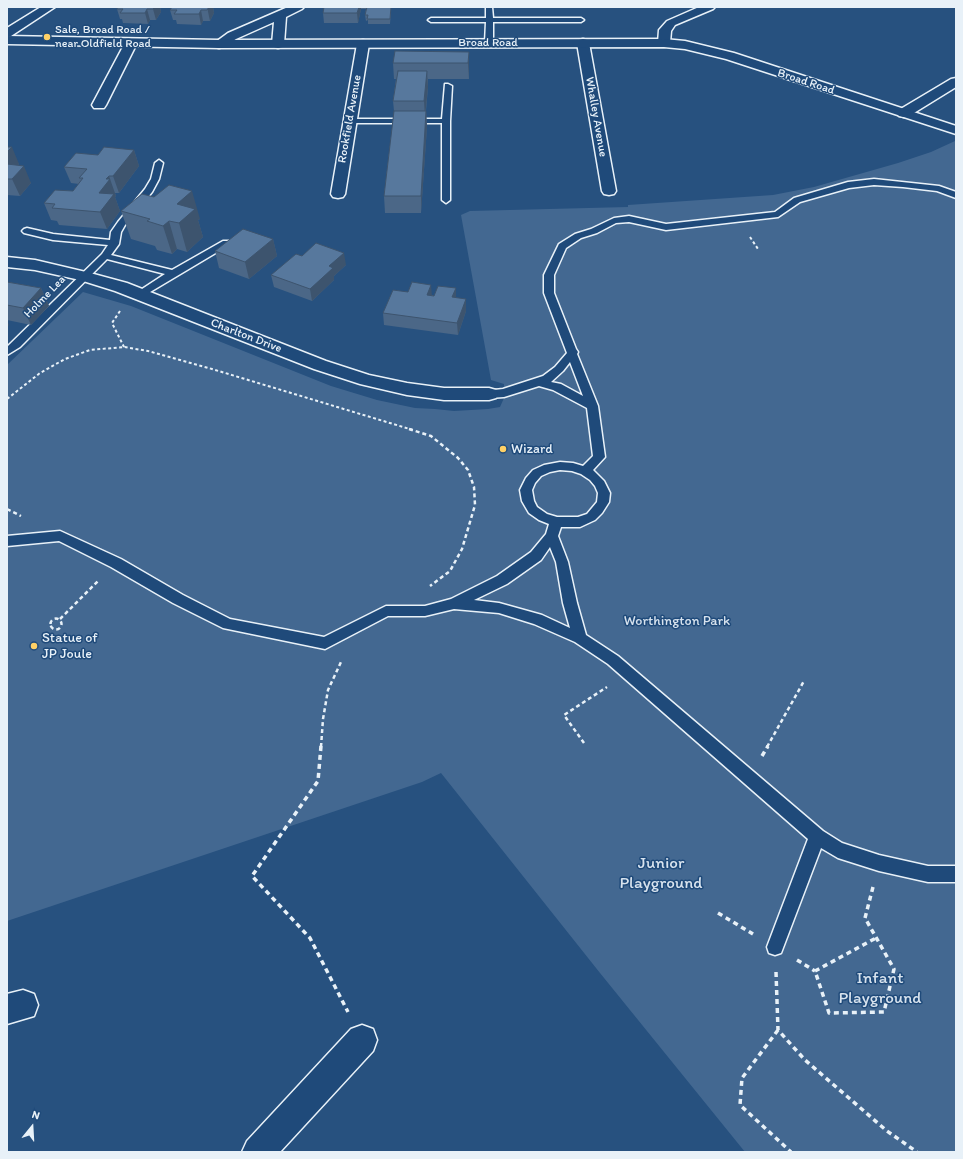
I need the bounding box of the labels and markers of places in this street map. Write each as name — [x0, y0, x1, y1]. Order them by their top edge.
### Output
place label: Sale, Broad Road / near Oldfield Road — [55, 23, 151, 51]
marker: Sale, Broad Road / near Oldfield Road — [42, 32, 52, 42]
place label: Wizard — [511, 441, 553, 457]
marker: Wizard — [498, 444, 508, 454]
place label: Statue of JP Joule — [42, 630, 98, 662]
marker: Statue of JP Joule — [29, 641, 39, 651]

